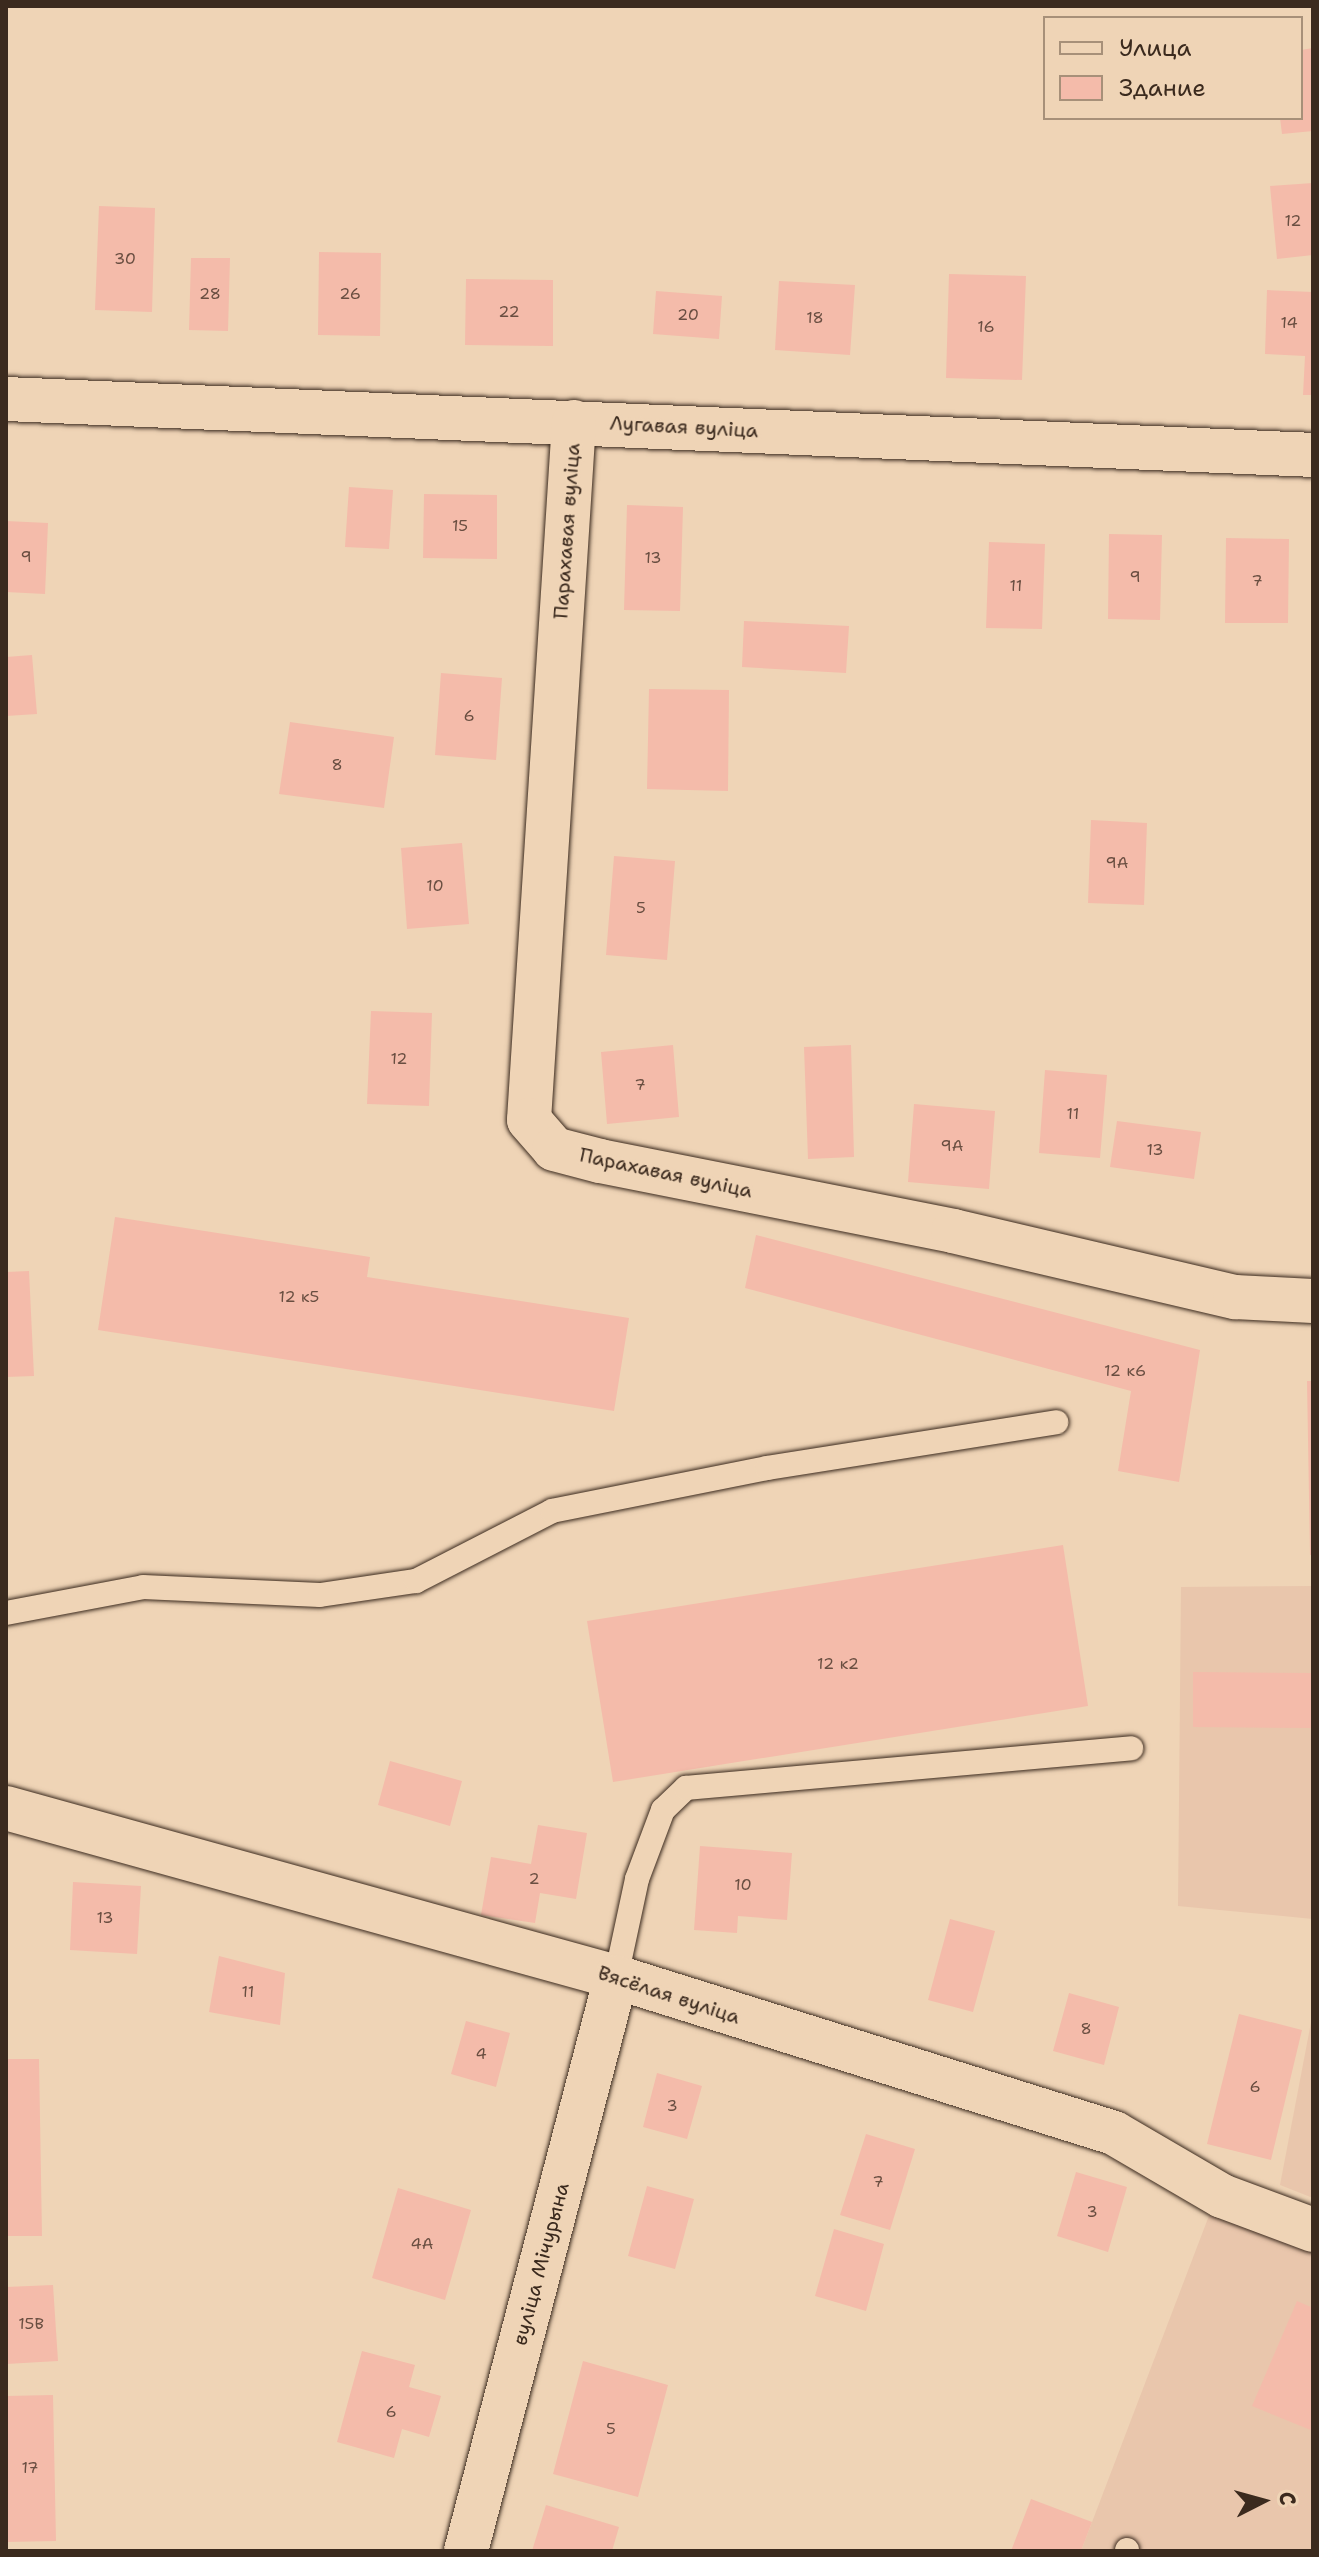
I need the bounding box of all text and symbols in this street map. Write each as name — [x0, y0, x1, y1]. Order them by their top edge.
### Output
legend — [1043, 16, 1303, 120]
text: Улица — [1119, 32, 1192, 64]
text: Здание — [1119, 72, 1206, 104]
house number: 12 — [1284, 211, 1302, 231]
house number: 30 — [114, 249, 136, 269]
house number: 28 — [199, 284, 221, 304]
house number: 26 — [339, 284, 361, 304]
house number: 22 — [498, 302, 520, 322]
house number: 20 — [677, 305, 699, 325]
house number: 18 — [806, 308, 824, 328]
house number: 14 — [1280, 313, 1298, 333]
house number: 16 — [977, 317, 995, 337]
street label: Лугавая вуліца — [609, 411, 759, 443]
street label: Парахавая вуліца — [549, 442, 585, 620]
house number: 15 — [452, 516, 468, 536]
house number: 9 — [20, 547, 32, 567]
house number: 13 — [644, 548, 662, 568]
house number: 9 — [1129, 567, 1141, 587]
house number: 7 — [1251, 571, 1263, 591]
house number: 11 — [1010, 576, 1022, 596]
house number: 6 — [463, 706, 475, 726]
house number: 8 — [331, 755, 343, 775]
house number: 9А — [1106, 853, 1128, 873]
house number: 10 — [426, 876, 444, 896]
house number: 5 — [636, 898, 646, 918]
house number: 12 — [390, 1049, 408, 1069]
house number: 7 — [634, 1075, 646, 1095]
house number: 11 — [1067, 1104, 1079, 1124]
house number: 9А — [941, 1136, 963, 1156]
house number: 13 — [1146, 1140, 1164, 1160]
street label: Парахавая вуліца — [577, 1143, 755, 1203]
house number: 12 к5 — [279, 1287, 319, 1307]
house number: 12 к6 — [1104, 1361, 1146, 1381]
house number: 12 к2 — [817, 1654, 859, 1674]
house number: 2 — [528, 1869, 540, 1889]
house number: 10 — [734, 1875, 752, 1895]
house number: 13 — [96, 1908, 114, 1928]
street label: Вясёлая вуліца — [595, 1961, 743, 2029]
house number: 11 — [242, 1982, 254, 2002]
house number: 8 — [1080, 2019, 1092, 2039]
house number: 4 — [475, 2044, 487, 2064]
house number: 6 — [1249, 2077, 1261, 2097]
house number: 3 — [666, 2096, 678, 2116]
house number: 7 — [872, 2172, 884, 2192]
street label: вуліца Мічурына — [508, 2180, 574, 2348]
house number: 3 — [1086, 2202, 1098, 2222]
house number: 4А — [411, 2234, 433, 2254]
house number: 15В — [18, 2314, 44, 2334]
house number: 6 — [385, 2402, 397, 2422]
house number: 5 — [606, 2419, 616, 2439]
house number: 17 — [21, 2458, 39, 2478]
north arrow — [1223, 2461, 1303, 2541]
text: С — [1272, 2490, 1302, 2507]

